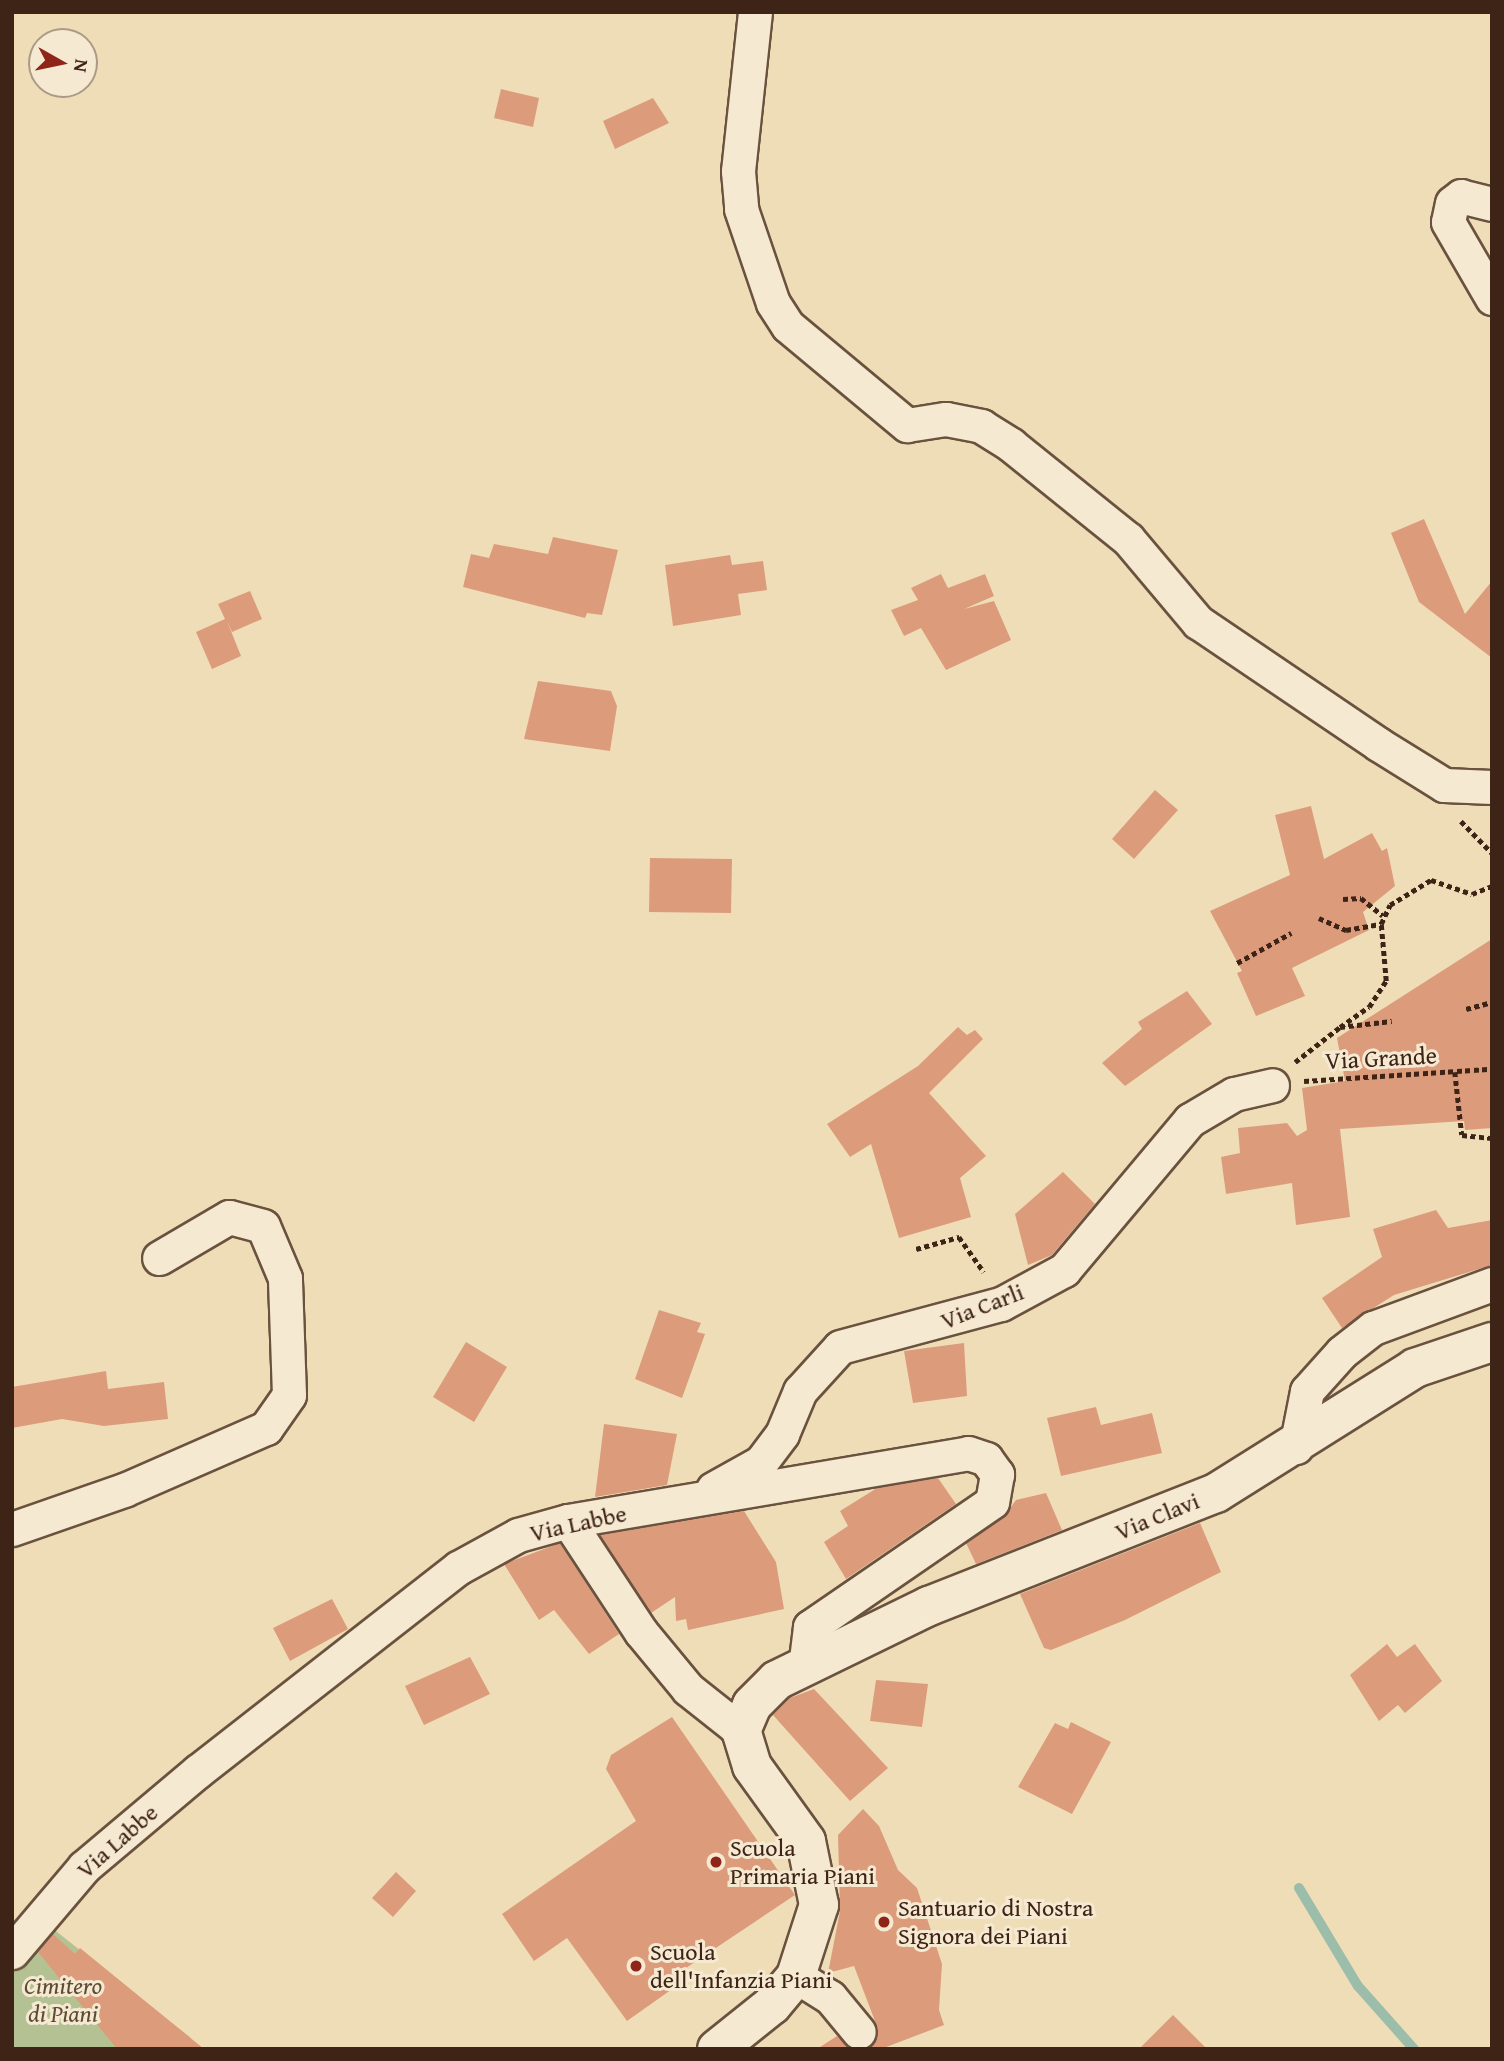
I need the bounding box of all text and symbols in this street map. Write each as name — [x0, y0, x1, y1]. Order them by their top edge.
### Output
north arrow — [28, 28, 98, 98]
text: N — [67, 58, 97, 74]
street label: Via Grande — [1324, 1041, 1438, 1075]
street label: Via Carli — [936, 1277, 1028, 1335]
street label: Via Clavi — [1111, 1486, 1203, 1546]
street label: Via Labbe — [527, 1499, 629, 1547]
street label: Via Labbe — [70, 1798, 164, 1884]
place label: Scuola Primaria Piani — [730, 1834, 875, 1890]
marker: Scuola Primaria Piani — [708, 1854, 724, 1870]
place label: Santuario di Nostra Signora dei Piani — [898, 1894, 1093, 1950]
marker: Santuario di Nostra Signora dei Piani — [876, 1914, 892, 1930]
place label: Scuola dell'Infanzia Piani — [650, 1938, 832, 1994]
marker: Scuola dell'Infanzia Piani — [628, 1958, 644, 1974]
park label: Cimitero di Piani — [24, 1972, 102, 2028]

